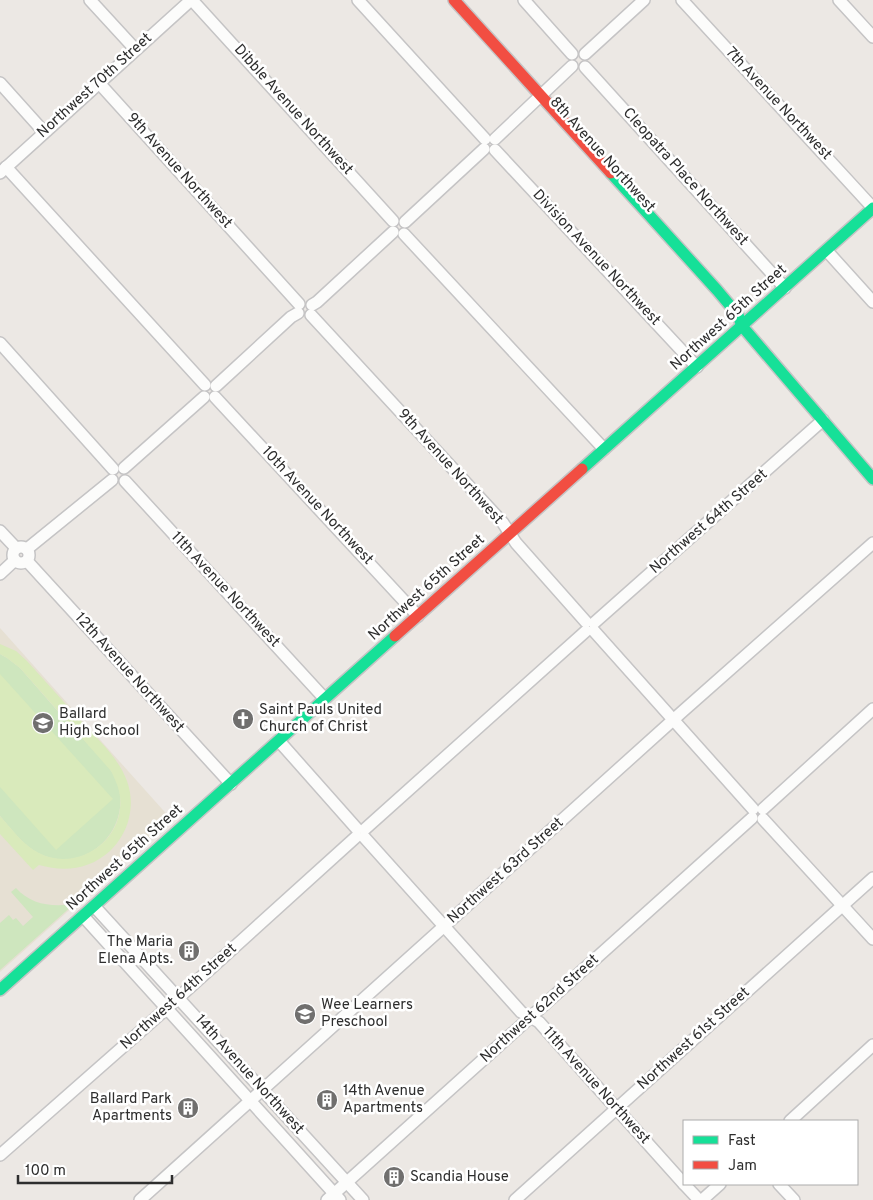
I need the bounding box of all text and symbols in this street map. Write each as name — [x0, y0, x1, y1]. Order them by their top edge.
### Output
street label: Northwest 70th Street — [34, 29, 156, 143]
street label: Dibble Avenue Northwest — [229, 41, 357, 179]
street label: 7th Avenue Northwest — [721, 44, 835, 164]
street label: 8th Avenue Northwest — [545, 93, 659, 217]
street label: Cleopatra Place Northwest — [618, 104, 752, 250]
street label: 9th Avenue Northwest — [122, 109, 236, 233]
street label: Division Avenue Northwest — [528, 186, 664, 330]
street label: Northwest 65th Street — [667, 261, 791, 375]
street label: 9th Avenue Northwest — [393, 405, 507, 529]
street label: 10th Avenue Northwest — [257, 443, 377, 569]
street label: Northwest 64th Street — [646, 466, 772, 578]
street label: 11th Avenue Northwest — [166, 528, 284, 652]
street label: Northwest 65th Street — [365, 531, 489, 645]
street label: 12th Avenue Northwest — [70, 609, 188, 737]
place label: Saint Pauls United Church of Christ — [259, 701, 382, 737]
place label: Ballard High School — [59, 705, 140, 741]
church icon: Saint Pauls United Church of Christ — [231, 707, 255, 731]
school or university icon: Ballard High School — [31, 711, 55, 735]
street label: Northwest 65th Street — [63, 801, 187, 915]
street label: Northwest 63rd Street — [444, 814, 568, 928]
place label: The Maria Elena Apts. — [98, 933, 173, 969]
building icon: The Maria Elena Apts. — [177, 939, 201, 963]
street label: Northwest 64th Street — [117, 940, 241, 1054]
street label: Northwest 62nd Street — [477, 951, 603, 1067]
street label: Northwest 61st Street — [634, 983, 754, 1095]
place label: Wee Learners Preschool — [321, 996, 413, 1032]
school or university icon: Wee Learners Preschool — [293, 1002, 317, 1026]
street label: 14th Avenue Northwest — [190, 1011, 308, 1139]
street label: 11th Avenue Northwest — [538, 1023, 654, 1149]
place label: 14th Avenue Apartments — [343, 1082, 425, 1118]
building icon: 14th Avenue Apartments — [315, 1088, 339, 1112]
place label: Ballard Park Apartments — [90, 1090, 172, 1126]
building icon: Ballard Park Apartments — [176, 1096, 200, 1120]
legend — [683, 1120, 858, 1185]
text: Fast — [728, 1132, 756, 1151]
scale bar — [18, 1152, 171, 1184]
text: Jam — [728, 1157, 757, 1176]
text: 100 m — [25, 1162, 66, 1181]
building icon: Scandia House — [382, 1165, 406, 1189]
place label: Scandia House — [410, 1168, 509, 1187]

